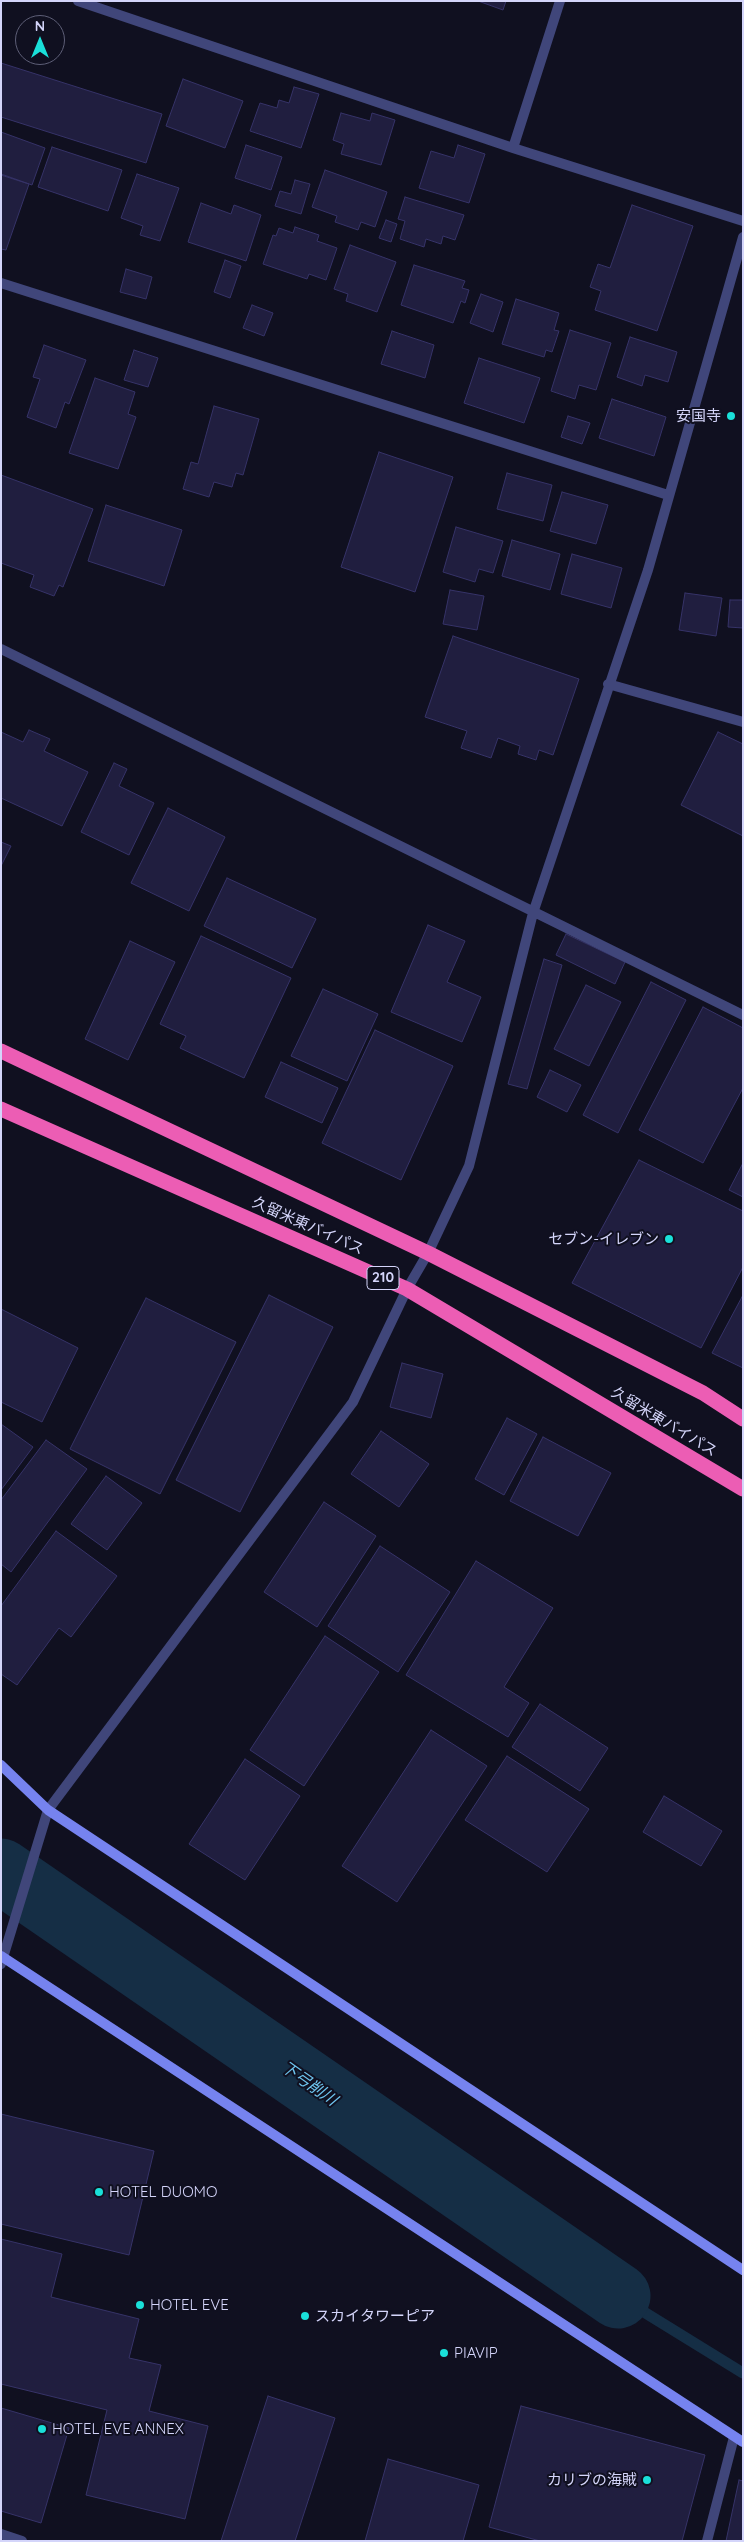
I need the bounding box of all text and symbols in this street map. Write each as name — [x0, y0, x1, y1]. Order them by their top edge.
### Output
north arrow — [15, 15, 65, 65]
text: N — [35, 17, 45, 35]
place label: 安国寺 — [676, 407, 721, 425]
marker: 安国寺 — [725, 410, 737, 422]
street label: 久留米東バイパス — [250, 1193, 366, 1259]
place label: セブン-イレブン — [548, 1230, 659, 1248]
marker: セブン-イレブン — [663, 1233, 675, 1245]
road number: 210 — [367, 1266, 399, 1290]
street label: 久留米東バイパス — [608, 1383, 720, 1461]
water label: 下弓削川 — [277, 2058, 341, 2110]
place label: HOTEL DUOMO — [109, 2183, 218, 2201]
marker: HOTEL DUOMO — [93, 2186, 105, 2198]
place label: HOTEL EVE — [150, 2296, 229, 2314]
marker: HOTEL EVE — [134, 2299, 146, 2311]
place label: スカイタワーピア — [315, 2307, 435, 2325]
marker: スカイタワーピア — [299, 2310, 311, 2322]
place label: PIAVIP — [454, 2344, 498, 2362]
marker: PIAVIP — [438, 2347, 450, 2359]
place label: HOTEL EVE ANNEX — [52, 2420, 184, 2438]
marker: HOTEL EVE ANNEX — [36, 2423, 48, 2435]
place label: カリブの海賊 — [547, 2471, 637, 2489]
marker: カリブの海賊 — [641, 2474, 653, 2486]

